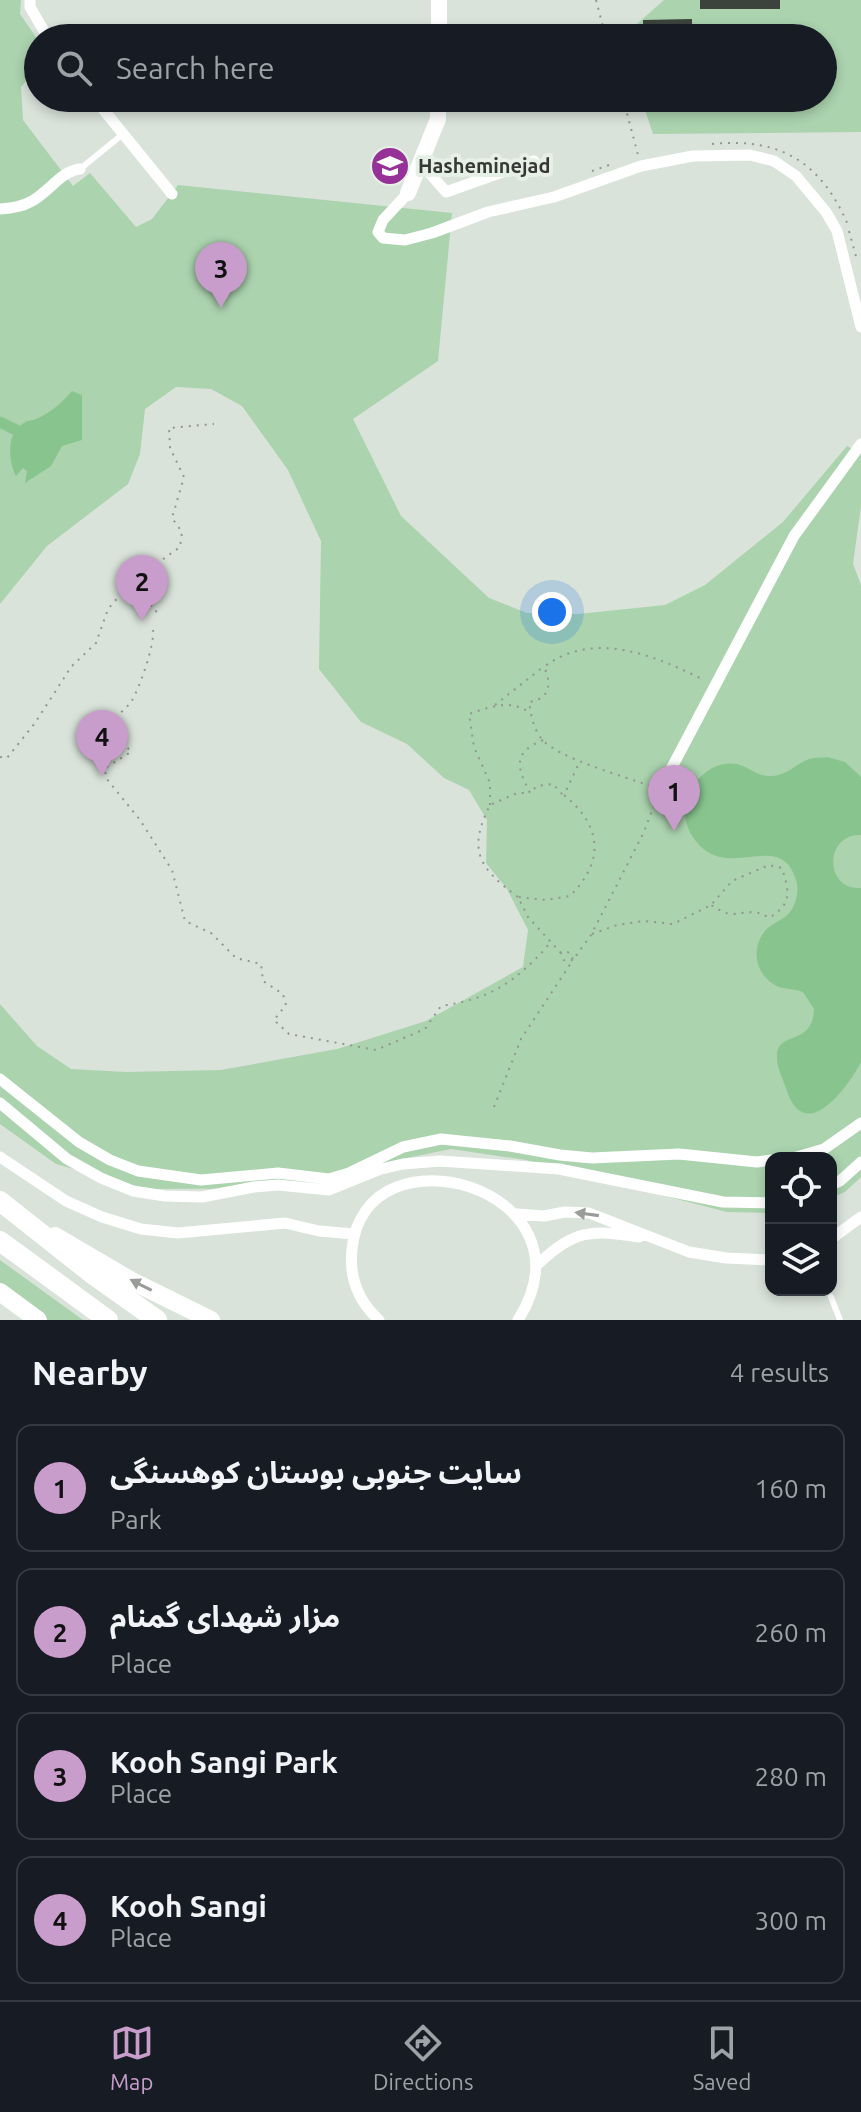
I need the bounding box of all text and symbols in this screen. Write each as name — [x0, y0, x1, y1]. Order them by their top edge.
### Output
search box — [24, 24, 837, 112]
icon: search — [52, 46, 96, 90]
text: Search here — [116, 51, 275, 85]
school or university icon: Hasheminejad — [369, 145, 411, 187]
place label: Hasheminejad — [418, 154, 550, 177]
pin: 3 — [195, 242, 247, 308]
pin: 2 — [116, 555, 168, 621]
your location — [532, 592, 572, 632]
pin: 4 — [76, 710, 128, 776]
pin: 1 — [648, 765, 700, 831]
map controls — [765, 1152, 837, 1296]
button: locate — [765, 1152, 837, 1224]
one-way arrow — [575, 1207, 600, 1220]
button: layers — [765, 1224, 837, 1296]
one-way arrow — [130, 1279, 153, 1292]
text: Nearby — [32, 1353, 147, 1391]
text: 4 results — [730, 1358, 829, 1387]
text: سایت جنوبی بوستان کوهسنگی — [110, 1455, 522, 1489]
text: 1 — [53, 1474, 67, 1503]
text: 160 m — [755, 1474, 827, 1503]
text: Park — [110, 1505, 162, 1534]
text: مزار شهدای گمنام — [110, 1599, 340, 1633]
text: 2 — [53, 1618, 67, 1647]
text: 260 m — [755, 1618, 827, 1647]
text: Place — [110, 1649, 172, 1678]
text: Kooh Sangi Park — [110, 1745, 338, 1779]
text: 3 — [53, 1762, 67, 1791]
text: 280 m — [755, 1762, 827, 1791]
text: Place — [110, 1779, 172, 1808]
text: Kooh Sangi — [110, 1889, 267, 1923]
text: 4 — [53, 1906, 67, 1935]
text: 300 m — [755, 1906, 827, 1935]
text: Place — [110, 1923, 172, 1952]
tab: Map — [110, 2021, 154, 2094]
tab: Directions — [373, 2021, 473, 2094]
tab: Saved — [693, 2021, 751, 2094]

